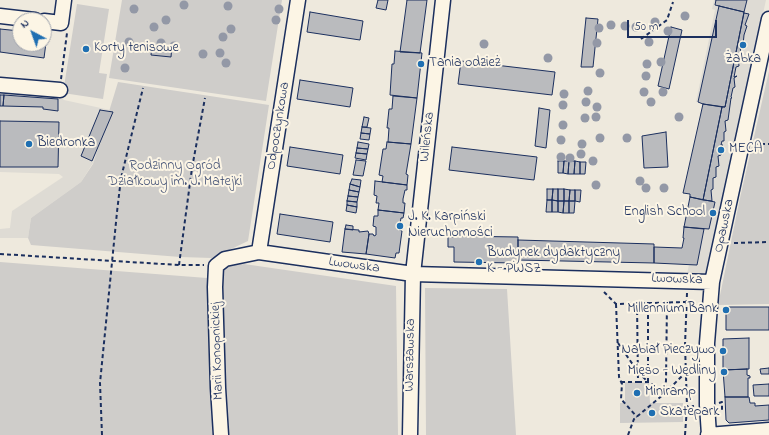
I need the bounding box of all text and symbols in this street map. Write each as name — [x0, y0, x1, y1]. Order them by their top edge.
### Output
north arrow — [12, 12, 52, 52]
scale bar — [629, 12, 719, 38]
text: N — [17, 15, 33, 32]
text: 50 m — [634, 18, 658, 36]
marker: Żabka — [738, 40, 748, 50]
place label: Korty tenisowe — [94, 41, 179, 57]
marker: Korty tenisowe — [81, 44, 91, 54]
place label: Żabka — [725, 52, 761, 68]
place label: Tania odzież — [429, 56, 501, 72]
marker: Tania odzież — [416, 59, 426, 69]
street label: Odpoczynkowa — [264, 81, 294, 171]
street label: Wileńska — [417, 111, 439, 163]
place label: Biedronka — [37, 136, 95, 152]
marker: Biedronka — [24, 139, 34, 149]
place label: MECA — [729, 142, 762, 158]
marker: MECA — [716, 145, 726, 155]
park label: Rodzinny Ogród Działkowy im. J. Matejki — [108, 159, 242, 192]
street label: Opawska — [711, 198, 739, 254]
place label: English School — [623, 205, 705, 221]
marker: English School — [708, 208, 718, 218]
place label: J. K. Karpiński Nieruchomości — [408, 210, 493, 242]
marker: J. K. Karpiński Nieruchomości — [395, 221, 405, 231]
place label: Budynek dydaktyczny K - PWSZ — [487, 246, 620, 278]
street label: Lwowska — [327, 254, 381, 278]
marker: Budynek dydaktyczny K - PWSZ — [474, 257, 484, 267]
street label: Lwowska — [651, 271, 703, 289]
street label: Marii Konopnickiej — [208, 302, 228, 400]
place label: Millennium Bank — [627, 302, 718, 318]
marker: Millennium Bank — [721, 305, 731, 315]
street label: Warszawska — [402, 318, 420, 392]
place label: Nabiał Pieczywo — [622, 343, 715, 359]
marker: Nabiał Pieczywo — [718, 346, 728, 356]
place label: Mięso - Wędliny — [628, 364, 716, 380]
marker: Mięso - Wędliny — [719, 367, 729, 377]
place label: Miniramp — [645, 385, 696, 401]
marker: Miniramp — [632, 388, 642, 398]
place label: Skatepark — [660, 405, 719, 421]
marker: Skatepark — [647, 408, 657, 418]

